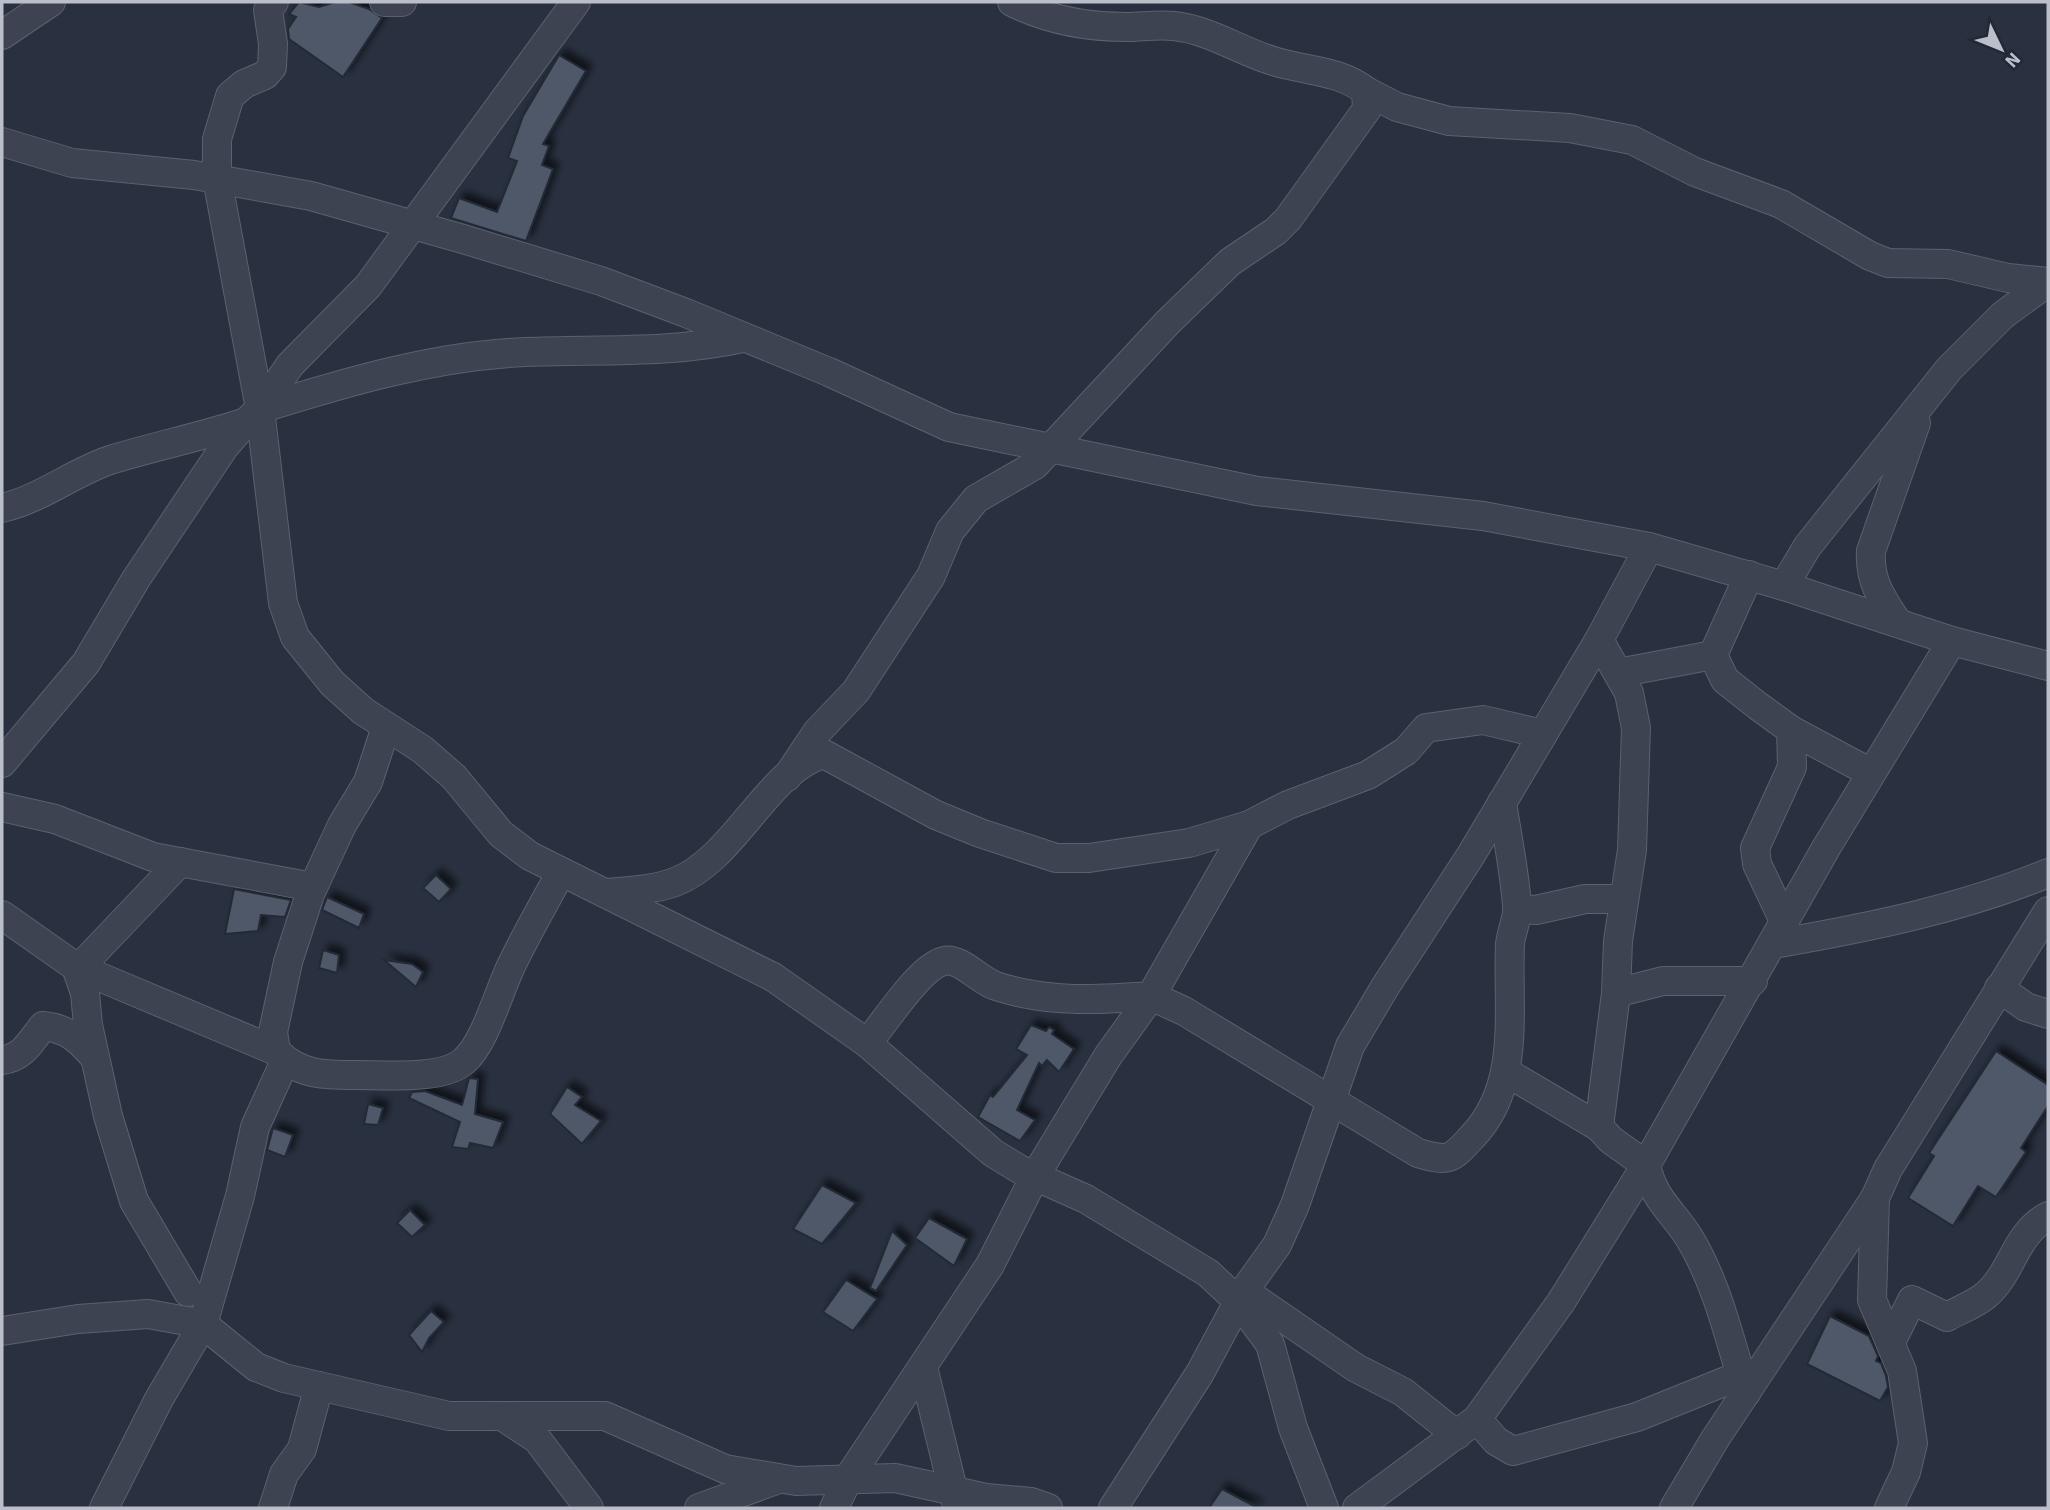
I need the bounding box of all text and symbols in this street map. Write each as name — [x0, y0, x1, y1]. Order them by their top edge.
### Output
north arrow — [1966, 14, 2036, 84]
text: N — [1998, 46, 2027, 73]

